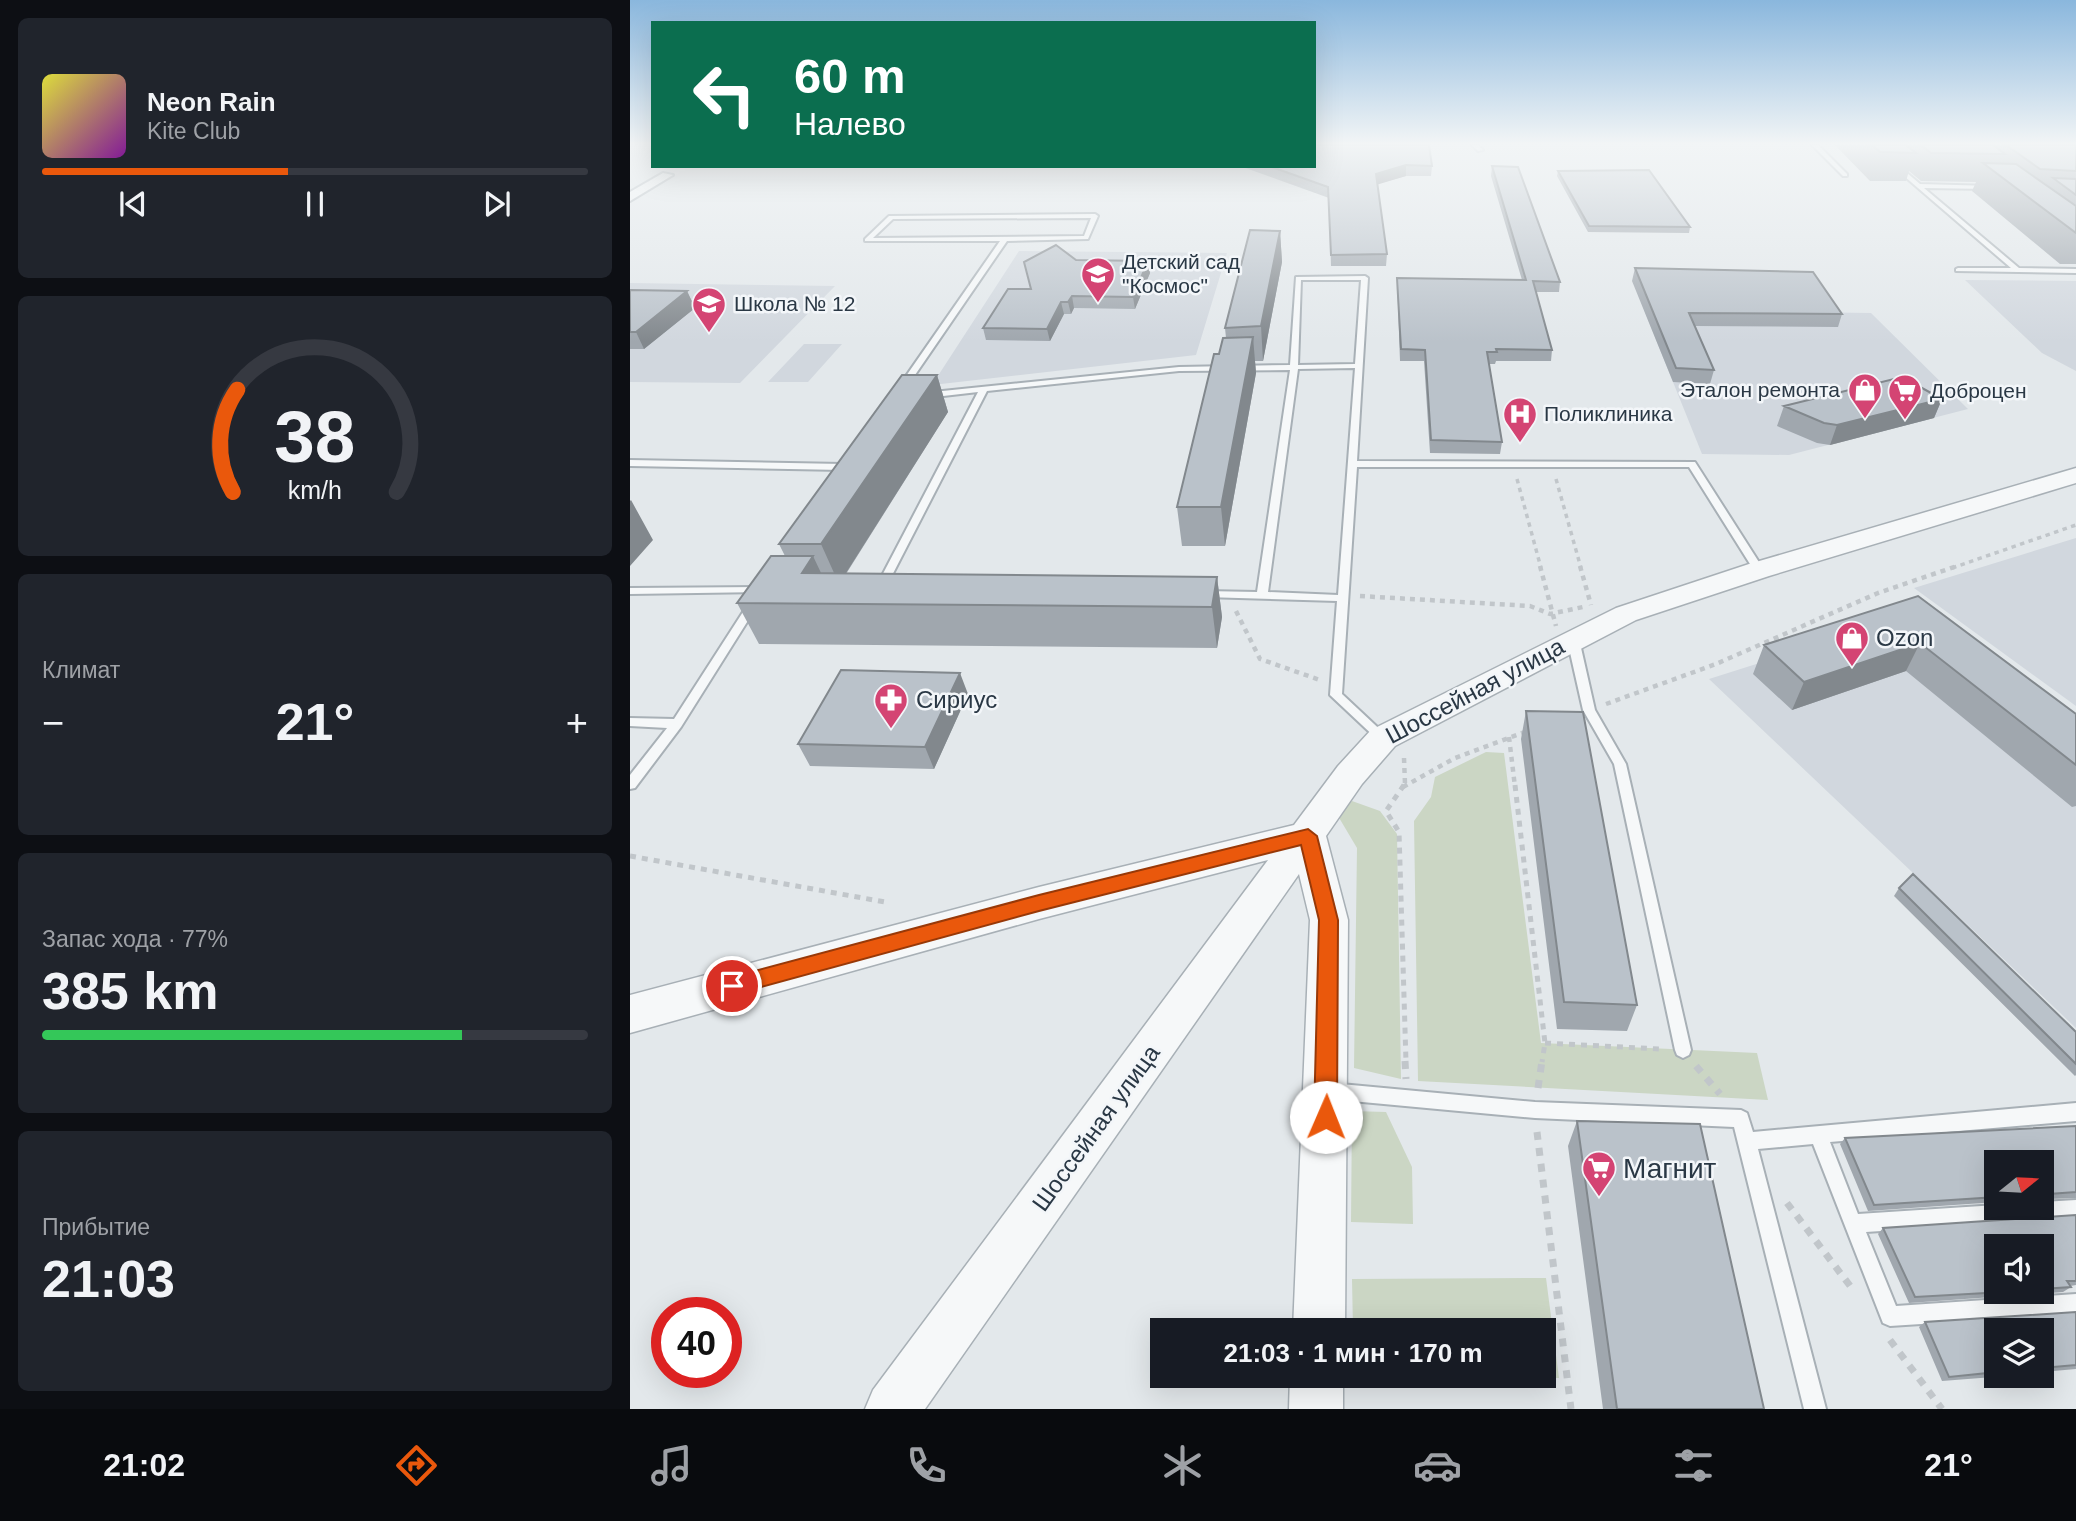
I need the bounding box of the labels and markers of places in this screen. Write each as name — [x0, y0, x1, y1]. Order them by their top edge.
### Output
place label: Детский сад "Космос" — [1122, 250, 1240, 297]
school or university icon: Детский сад "Космос" — [1079, 255, 1117, 304]
school or university icon: Школа № 12 — [690, 285, 728, 334]
place label: Школа № 12 — [734, 292, 855, 315]
shop icon: Эталон ремонта — [1846, 371, 1884, 420]
supermarket icon: Доброцен — [1886, 372, 1924, 421]
place label: Эталон ремонта — [1680, 378, 1840, 401]
place label: Доброцен — [1930, 379, 2027, 402]
hospital icon: Поликлиника — [1501, 395, 1539, 444]
place label: Поликлиника — [1544, 402, 1673, 425]
shop icon: Ozon — [1833, 619, 1871, 668]
place label: Ozon — [1876, 624, 1933, 651]
pharmacy icon: Сириус — [872, 681, 910, 730]
place label: Сириус — [916, 686, 997, 713]
pin — [702, 956, 762, 1016]
supermarket icon: Магнит — [1580, 1149, 1618, 1198]
place label: Магнит — [1623, 1153, 1717, 1184]

